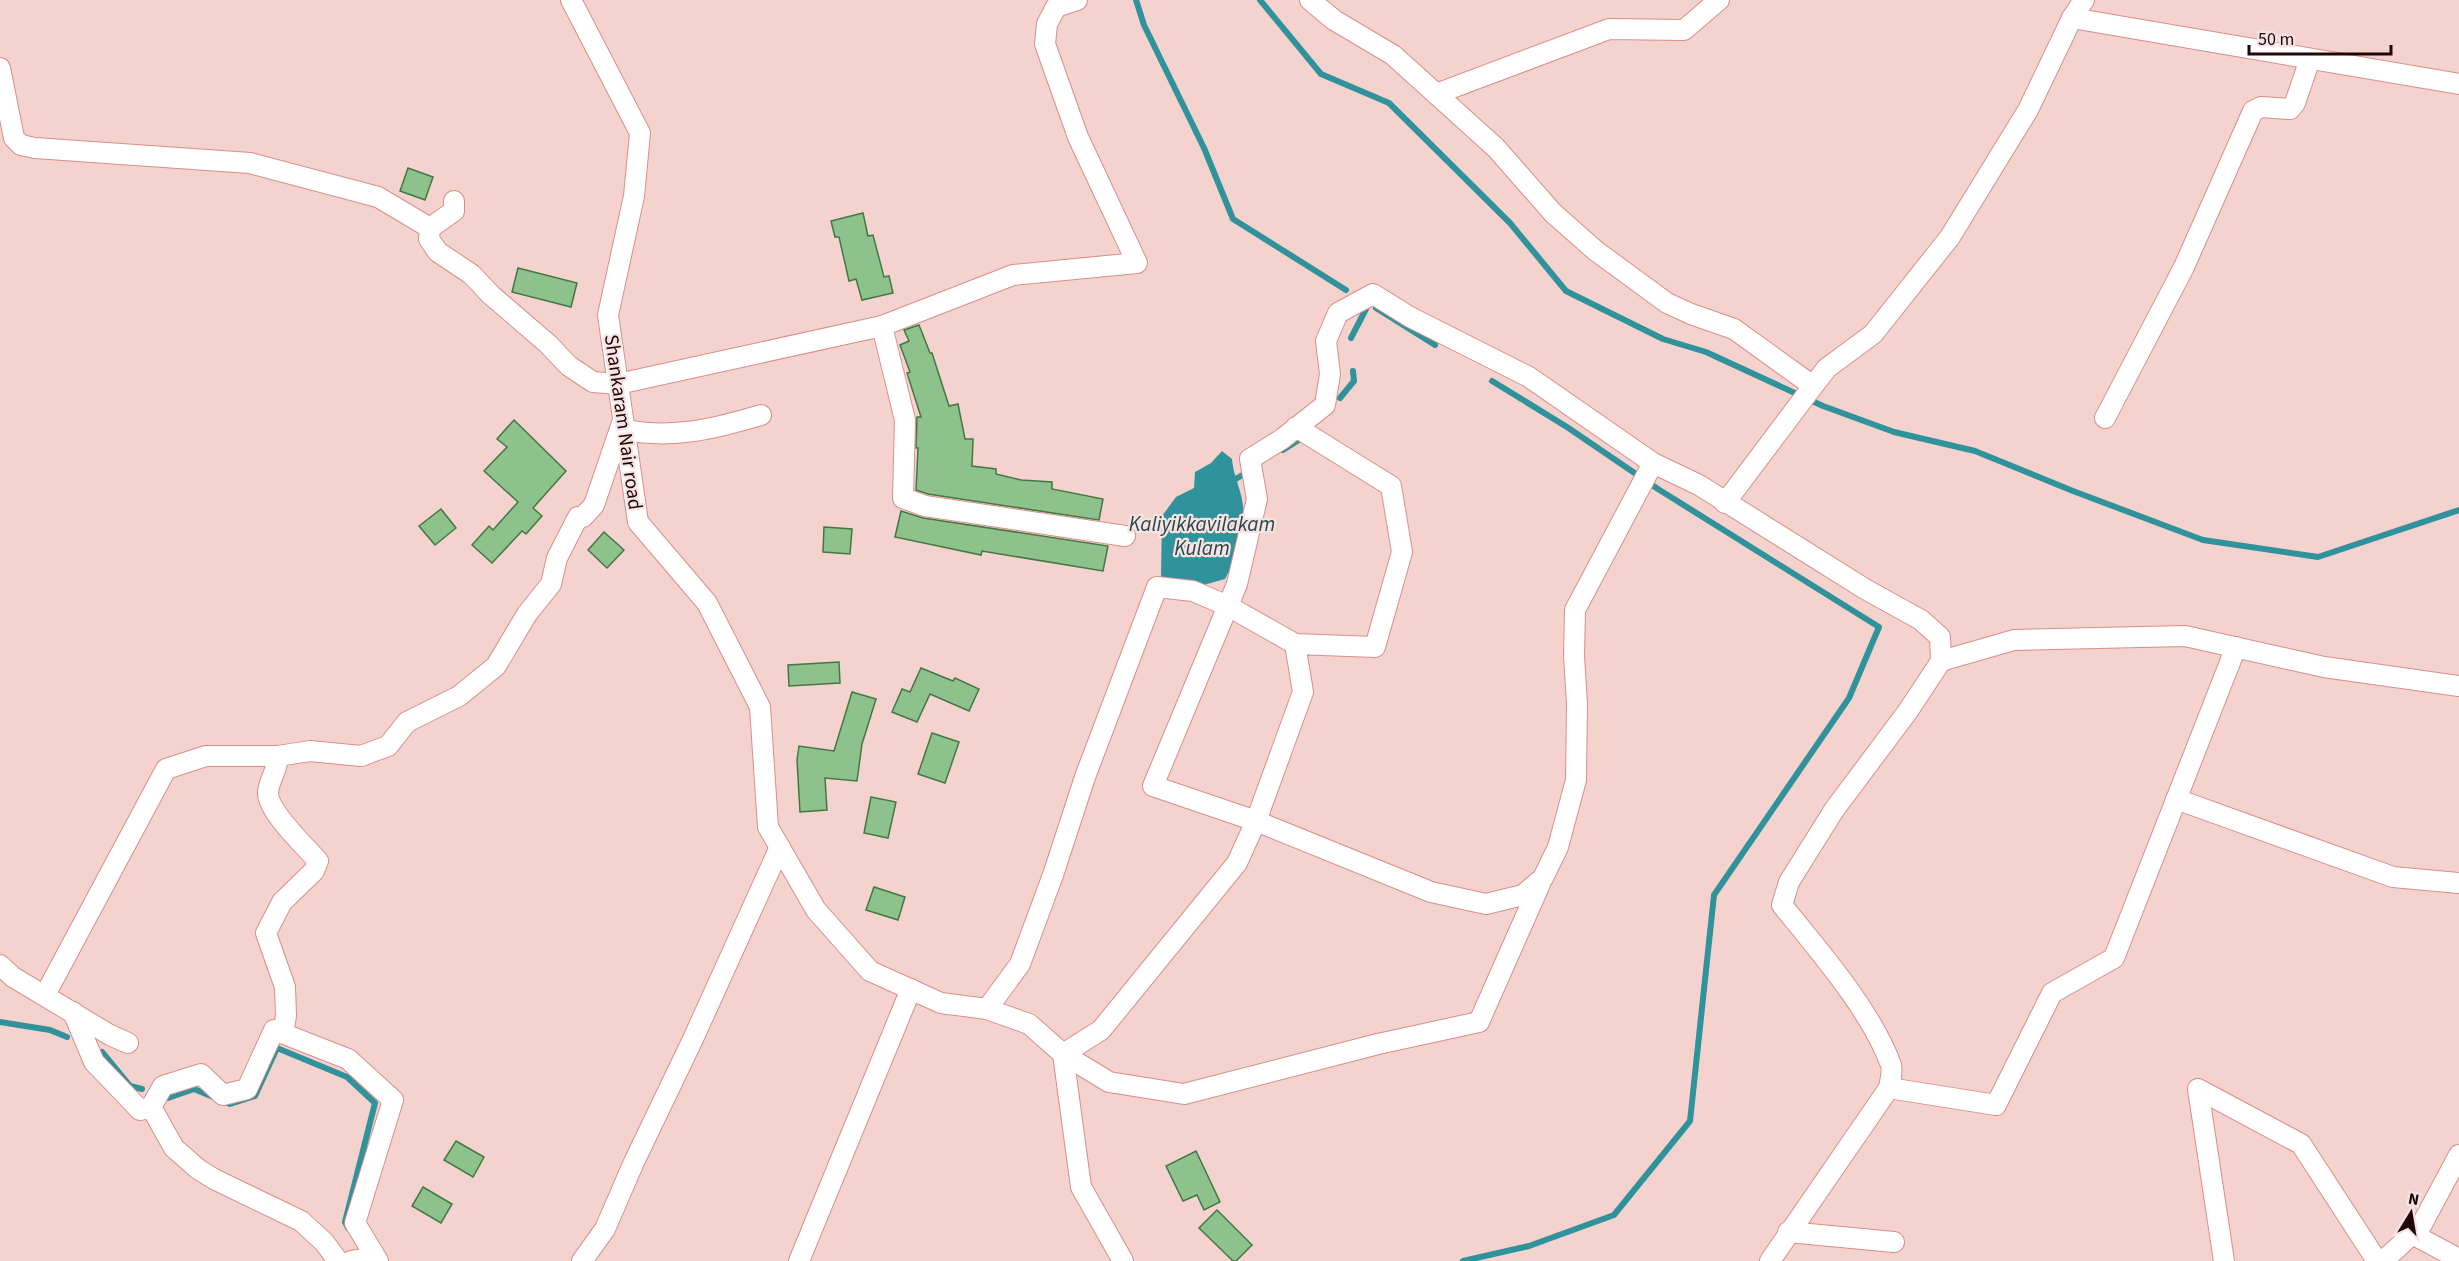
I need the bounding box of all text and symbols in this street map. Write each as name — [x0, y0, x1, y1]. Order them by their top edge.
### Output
scale bar — [2249, 18, 2392, 56]
text: 50 m — [2258, 27, 2294, 52]
street label: Shankaram Nair road — [597, 333, 649, 512]
water label: Kaliyikkavilakam Kulam — [1129, 509, 1275, 563]
north arrow — [2381, 1183, 2441, 1243]
text: N — [2406, 1187, 2421, 1211]

